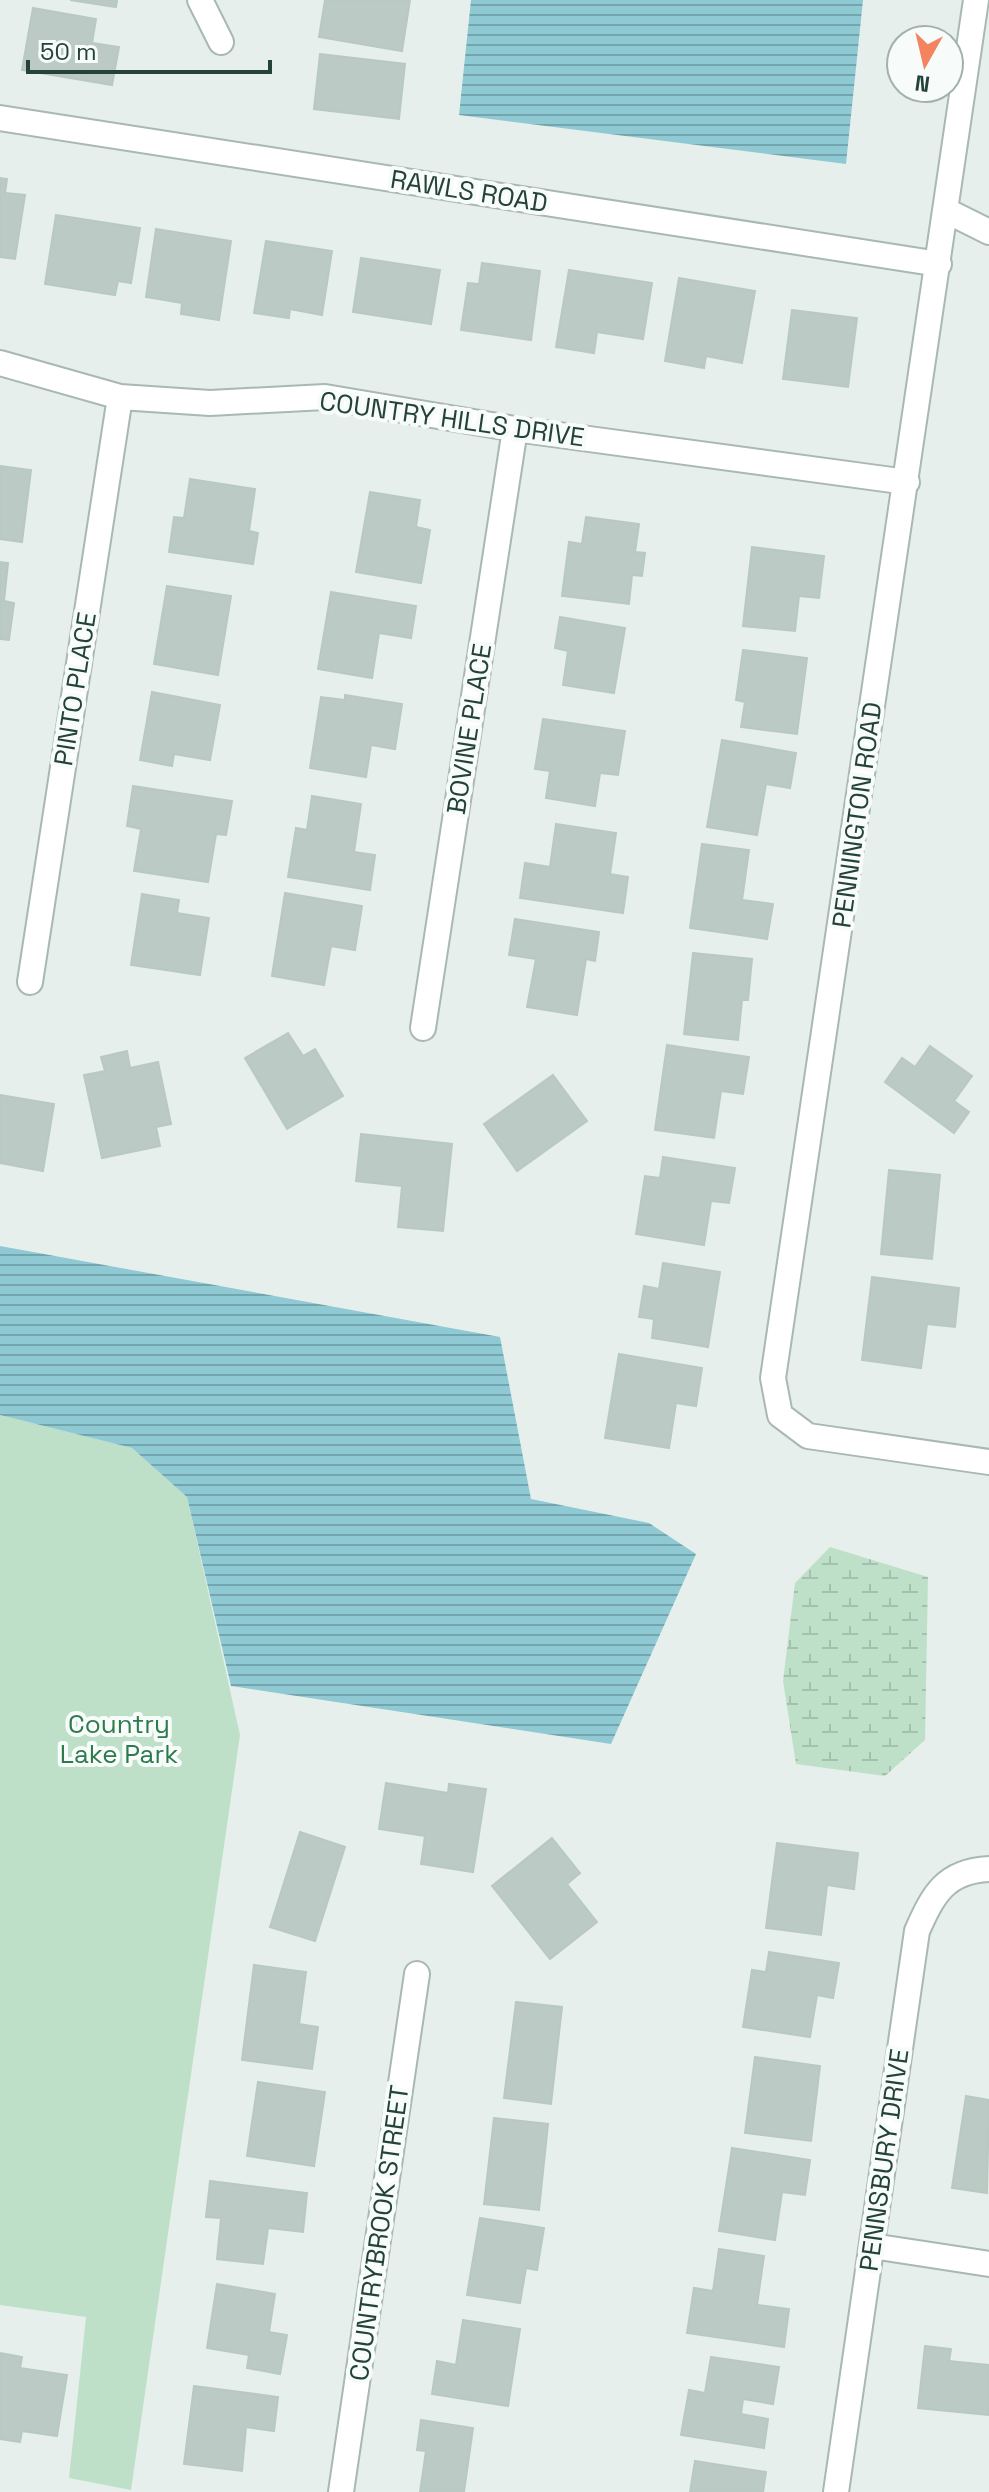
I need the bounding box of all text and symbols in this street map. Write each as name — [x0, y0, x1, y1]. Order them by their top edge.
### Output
scale bar — [28, 24, 270, 74]
north arrow — [885, 24, 965, 104]
text: 50 m — [40, 36, 97, 67]
text: N — [913, 69, 931, 99]
street label: RAWLS ROAD — [388, 162, 550, 220]
street label: COUNTRY HILLS DRIVE — [317, 384, 587, 454]
street label: PINTO PLACE — [46, 610, 104, 768]
street label: BOVINE PLACE — [439, 641, 499, 817]
street label: PENNINGTON ROAD — [824, 700, 890, 930]
park label: Country Lake Park — [60, 1707, 178, 1771]
street label: PENNSBURY DRIVE — [852, 2047, 916, 2273]
street label: COUNTRYBROOK STREET — [341, 2083, 417, 2383]

